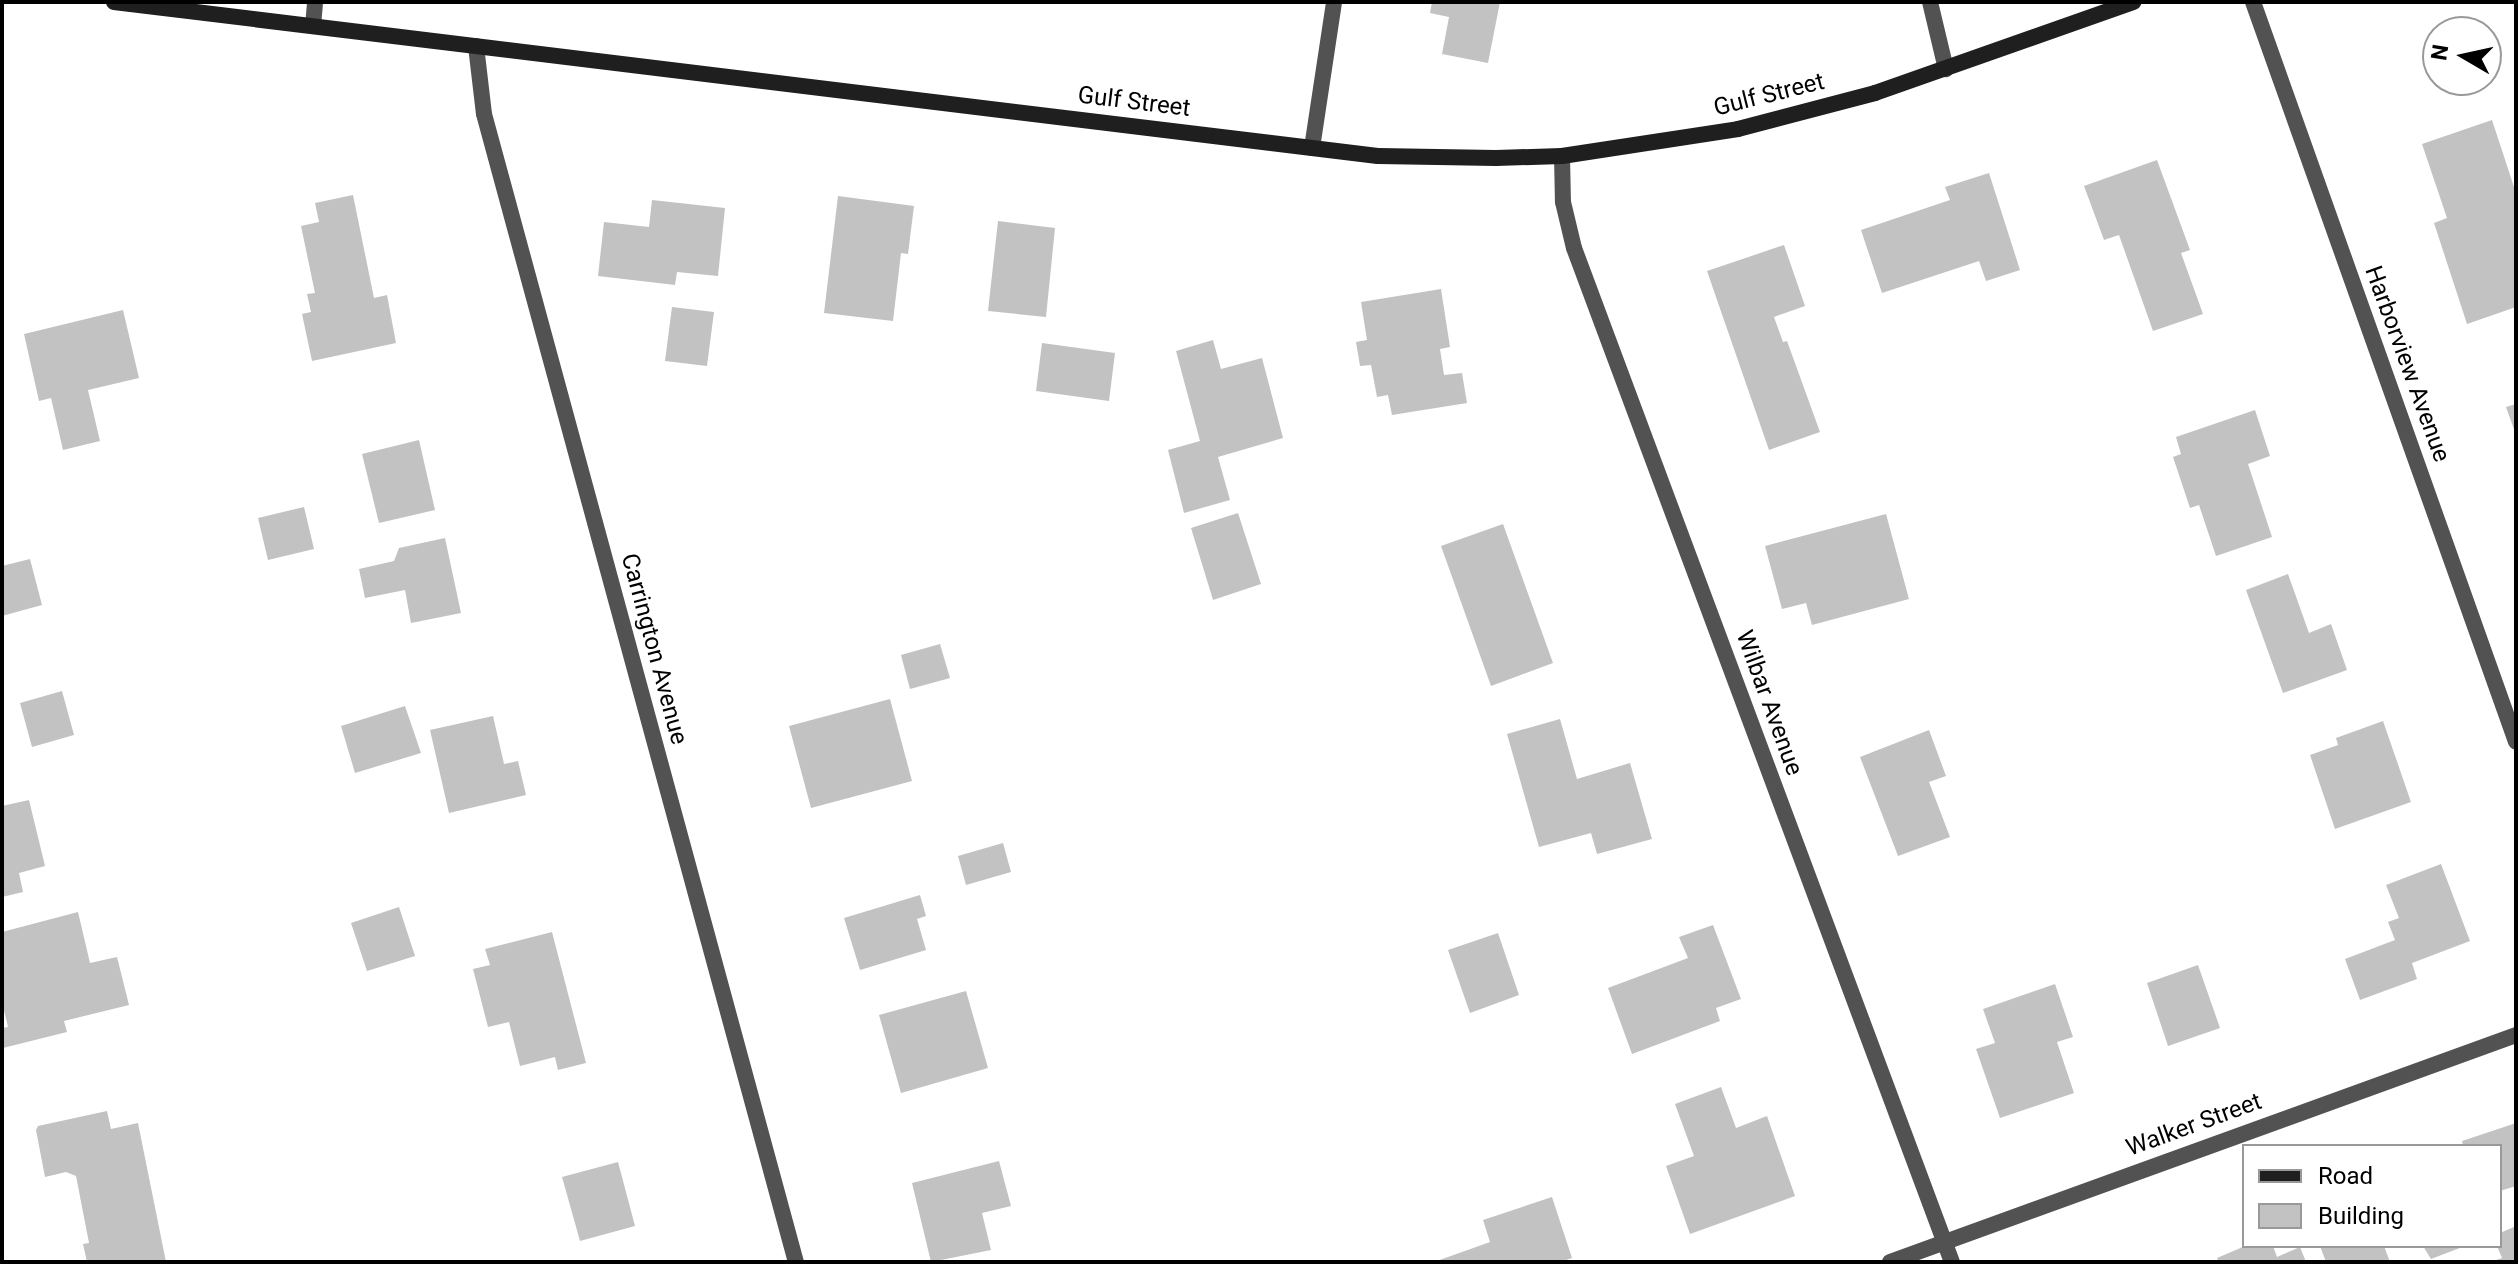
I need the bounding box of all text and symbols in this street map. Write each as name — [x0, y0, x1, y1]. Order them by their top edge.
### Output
north arrow — [2422, 16, 2502, 96]
text: N — [2426, 43, 2453, 62]
street label: Gulf Street — [1711, 67, 1827, 123]
street label: Gulf Street — [1076, 81, 1192, 123]
street label: Harborview Avenue — [2358, 262, 2456, 466]
street label: Carrington Avenue — [615, 550, 693, 748]
street label: Wilbar Avenue — [1729, 627, 1809, 779]
street label: Walker Street — [2122, 1087, 2266, 1163]
legend — [2242, 1144, 2502, 1248]
text: Road — [2318, 1162, 2373, 1190]
text: Building — [2318, 1202, 2404, 1230]

